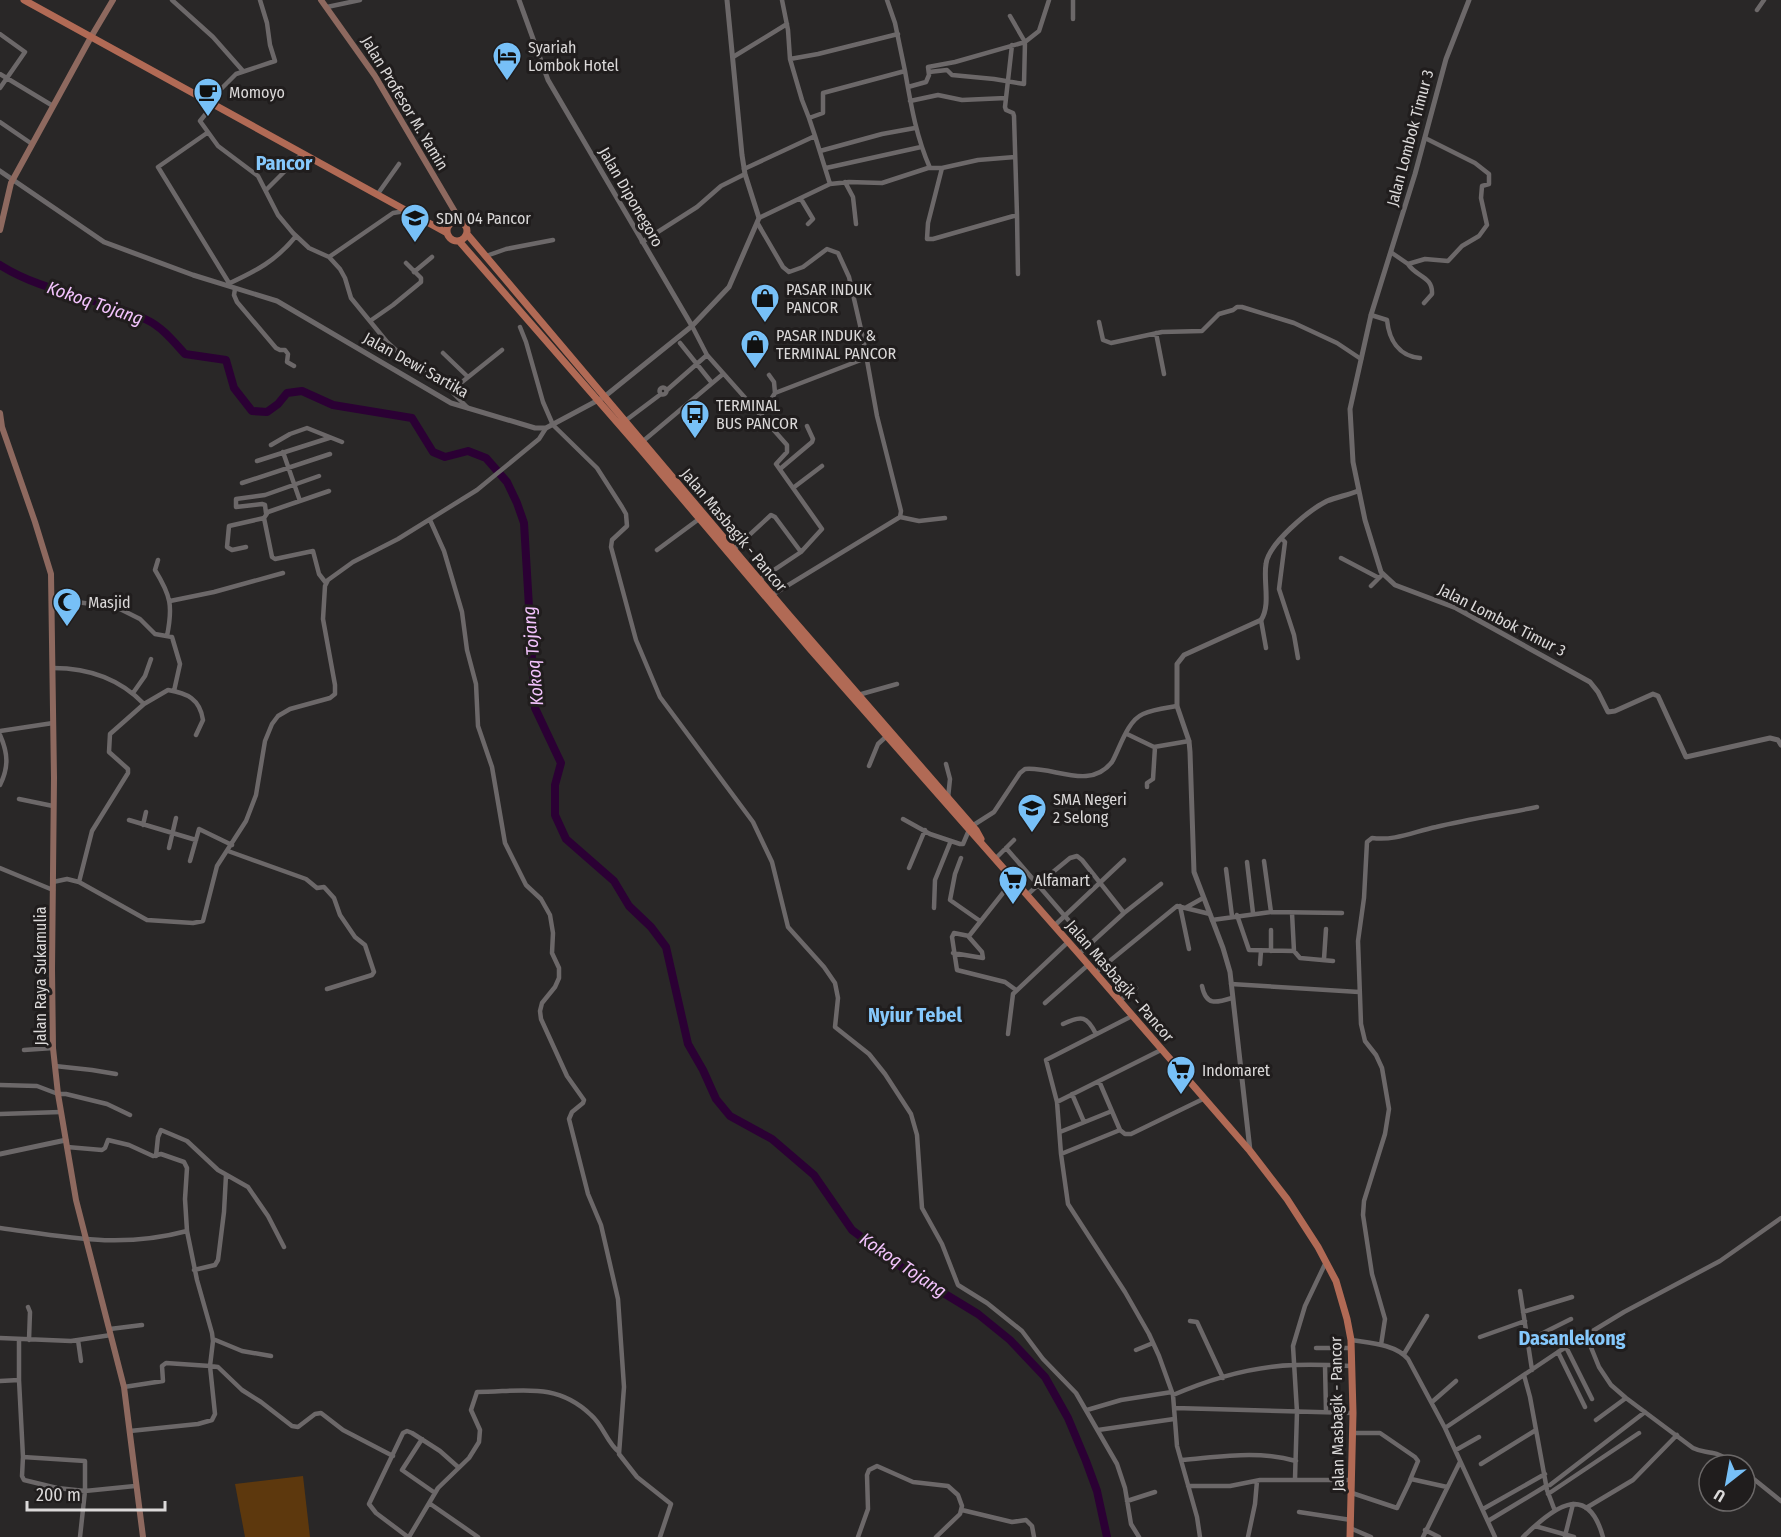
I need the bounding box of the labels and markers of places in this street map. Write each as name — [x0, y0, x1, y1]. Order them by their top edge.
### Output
place label: Syariah Lombok Hotel — [528, 38, 619, 75]
hotel icon: Syariah Lombok Hotel — [491, 40, 523, 82]
cafe icon: Momoyo — [192, 76, 224, 118]
place label: Momoyo — [229, 83, 285, 102]
school or university icon: SDN 04 Pancor — [399, 202, 431, 244]
place label: SDN 04 Pancor — [436, 209, 531, 228]
place label: PASAR INDUK PANCOR — [786, 280, 872, 317]
shop icon: PASAR INDUK PANCOR — [749, 282, 781, 324]
place label: PASAR INDUK & TERMINAL PANCOR — [776, 326, 897, 363]
shop icon: PASAR INDUK & TERMINAL PANCOR — [739, 328, 771, 370]
place label: TERMINAL BUS PANCOR — [716, 396, 798, 433]
bus stop icon: TERMINAL BUS PANCOR — [679, 398, 711, 440]
mosque icon: Masjid — [51, 586, 83, 628]
place label: Masjid — [88, 593, 131, 612]
place label: SMA Negeri 2 Selong — [1053, 790, 1127, 827]
school or university icon: SMA Negeri 2 Selong — [1016, 792, 1048, 834]
supermarket icon: Alfamart — [997, 864, 1029, 906]
place label: Alfamart — [1034, 871, 1091, 890]
supermarket icon: Indomaret — [1165, 1054, 1197, 1096]
place label: Indomaret — [1202, 1061, 1271, 1080]

